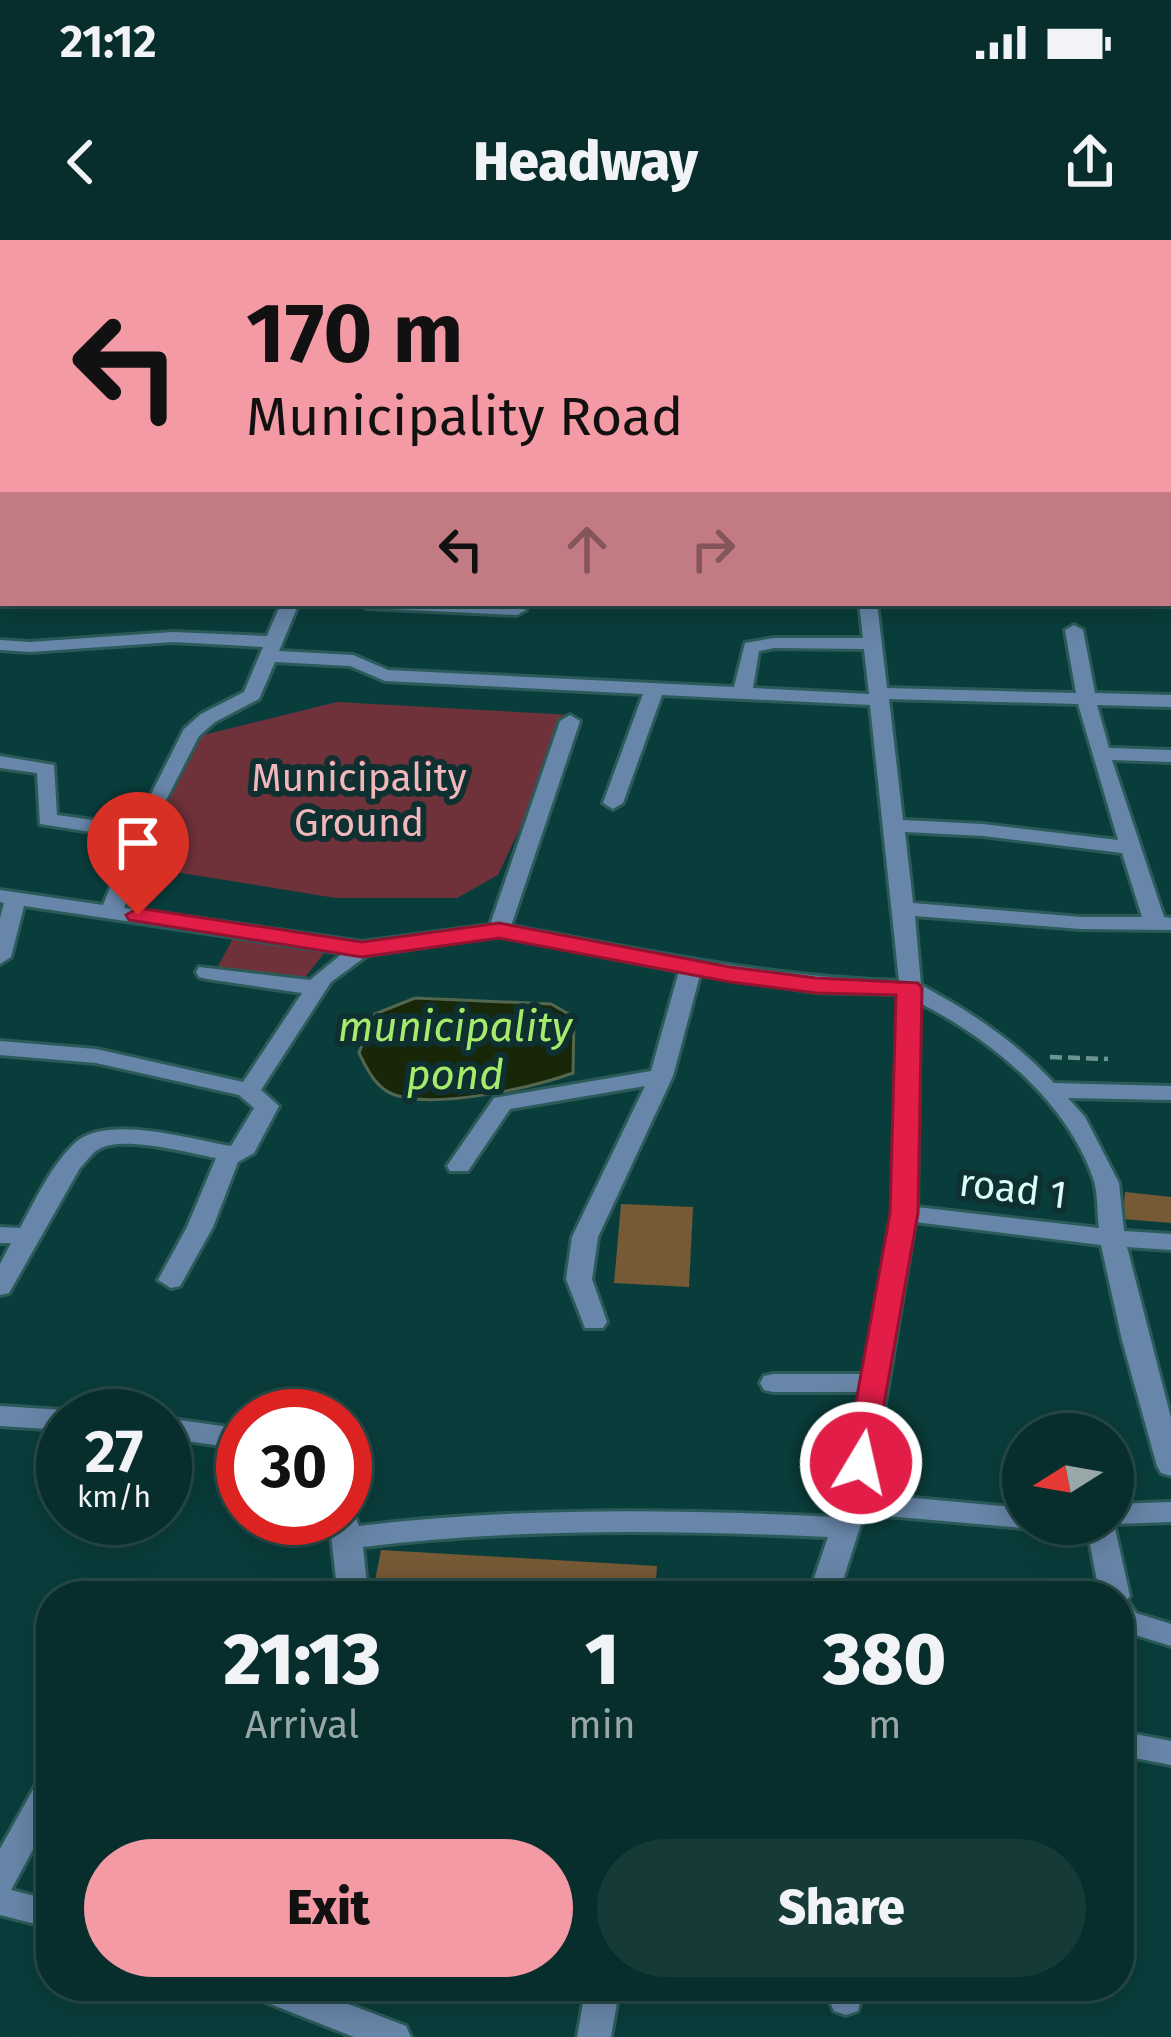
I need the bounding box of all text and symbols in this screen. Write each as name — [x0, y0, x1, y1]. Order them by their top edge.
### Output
text: 21:12 — [60, 15, 157, 69]
icon: back — [48, 129, 114, 195]
icon: share — [1057, 129, 1123, 195]
text: Headway — [473, 130, 698, 194]
text: 170 m — [246, 283, 463, 384]
icon: left — [48, 288, 204, 444]
text: Municipality Road — [246, 385, 683, 449]
icon: left — [428, 516, 494, 582]
icon: ahead — [554, 516, 620, 582]
icon: right — [680, 516, 746, 582]
park label: Municipality Ground — [251, 755, 467, 846]
pin — [87, 792, 189, 915]
icon: arrive — [105, 810, 171, 876]
water label: municipality pond — [338, 1002, 574, 1100]
street label: road 1 — [956, 1160, 1069, 1218]
speed limit sign: 30 — [216, 1389, 372, 1545]
position arrow — [798, 1400, 924, 1526]
north arrow — [1002, 1413, 1134, 1545]
map controls — [1002, 1413, 1134, 1545]
text: 27 — [85, 1416, 143, 1488]
text: km/h — [77, 1479, 151, 1515]
text: 21:13 — [224, 1617, 381, 1703]
text: 1 — [585, 1617, 619, 1703]
text: 380 — [823, 1617, 946, 1703]
text: Arrival — [245, 1702, 359, 1748]
text: min — [568, 1702, 636, 1748]
text: m — [868, 1702, 902, 1748]
button: Exit — [84, 1839, 573, 1977]
button: Share — [597, 1839, 1086, 1977]

